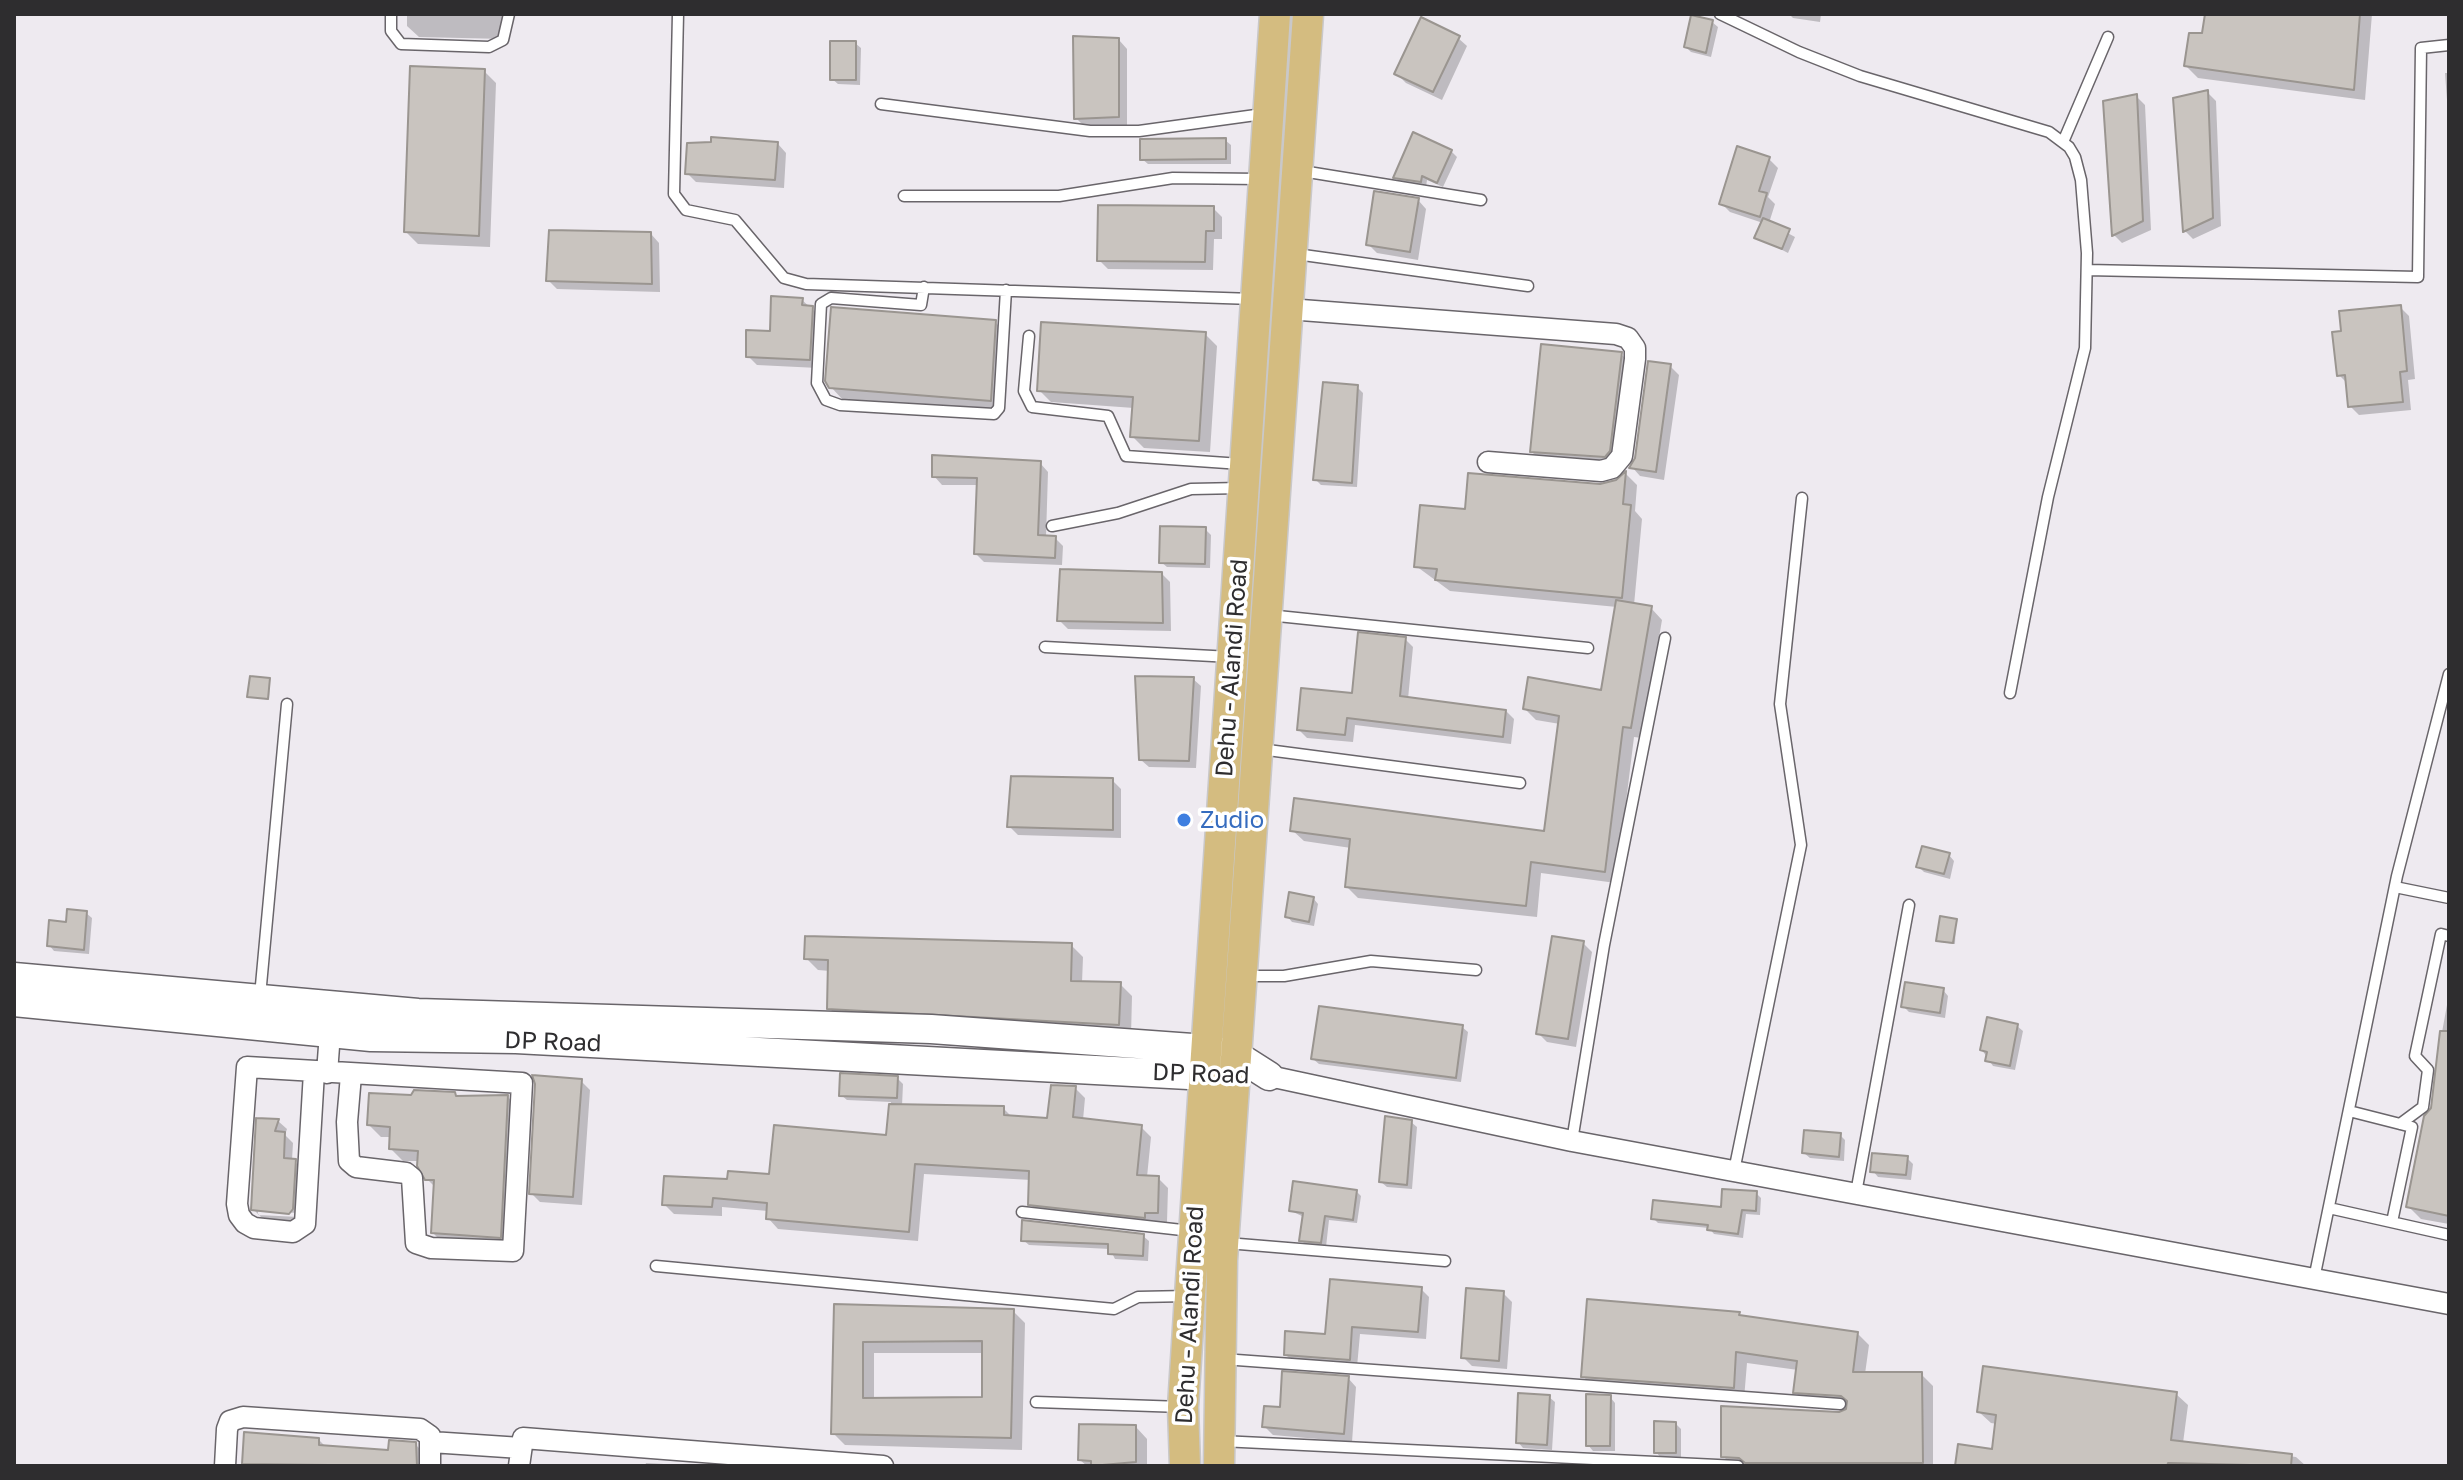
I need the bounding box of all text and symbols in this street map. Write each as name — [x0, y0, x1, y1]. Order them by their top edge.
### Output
street label: Dehu - Alandi Road — [1210, 558, 1254, 778]
place label: Zudio — [1200, 806, 1264, 834]
marker: Zudio — [1175, 811, 1193, 829]
street label: DP Road — [504, 1026, 602, 1058]
street label: DP Road — [1152, 1058, 1250, 1090]
street label: Dehu - Alandi Road — [1170, 1205, 1210, 1425]

